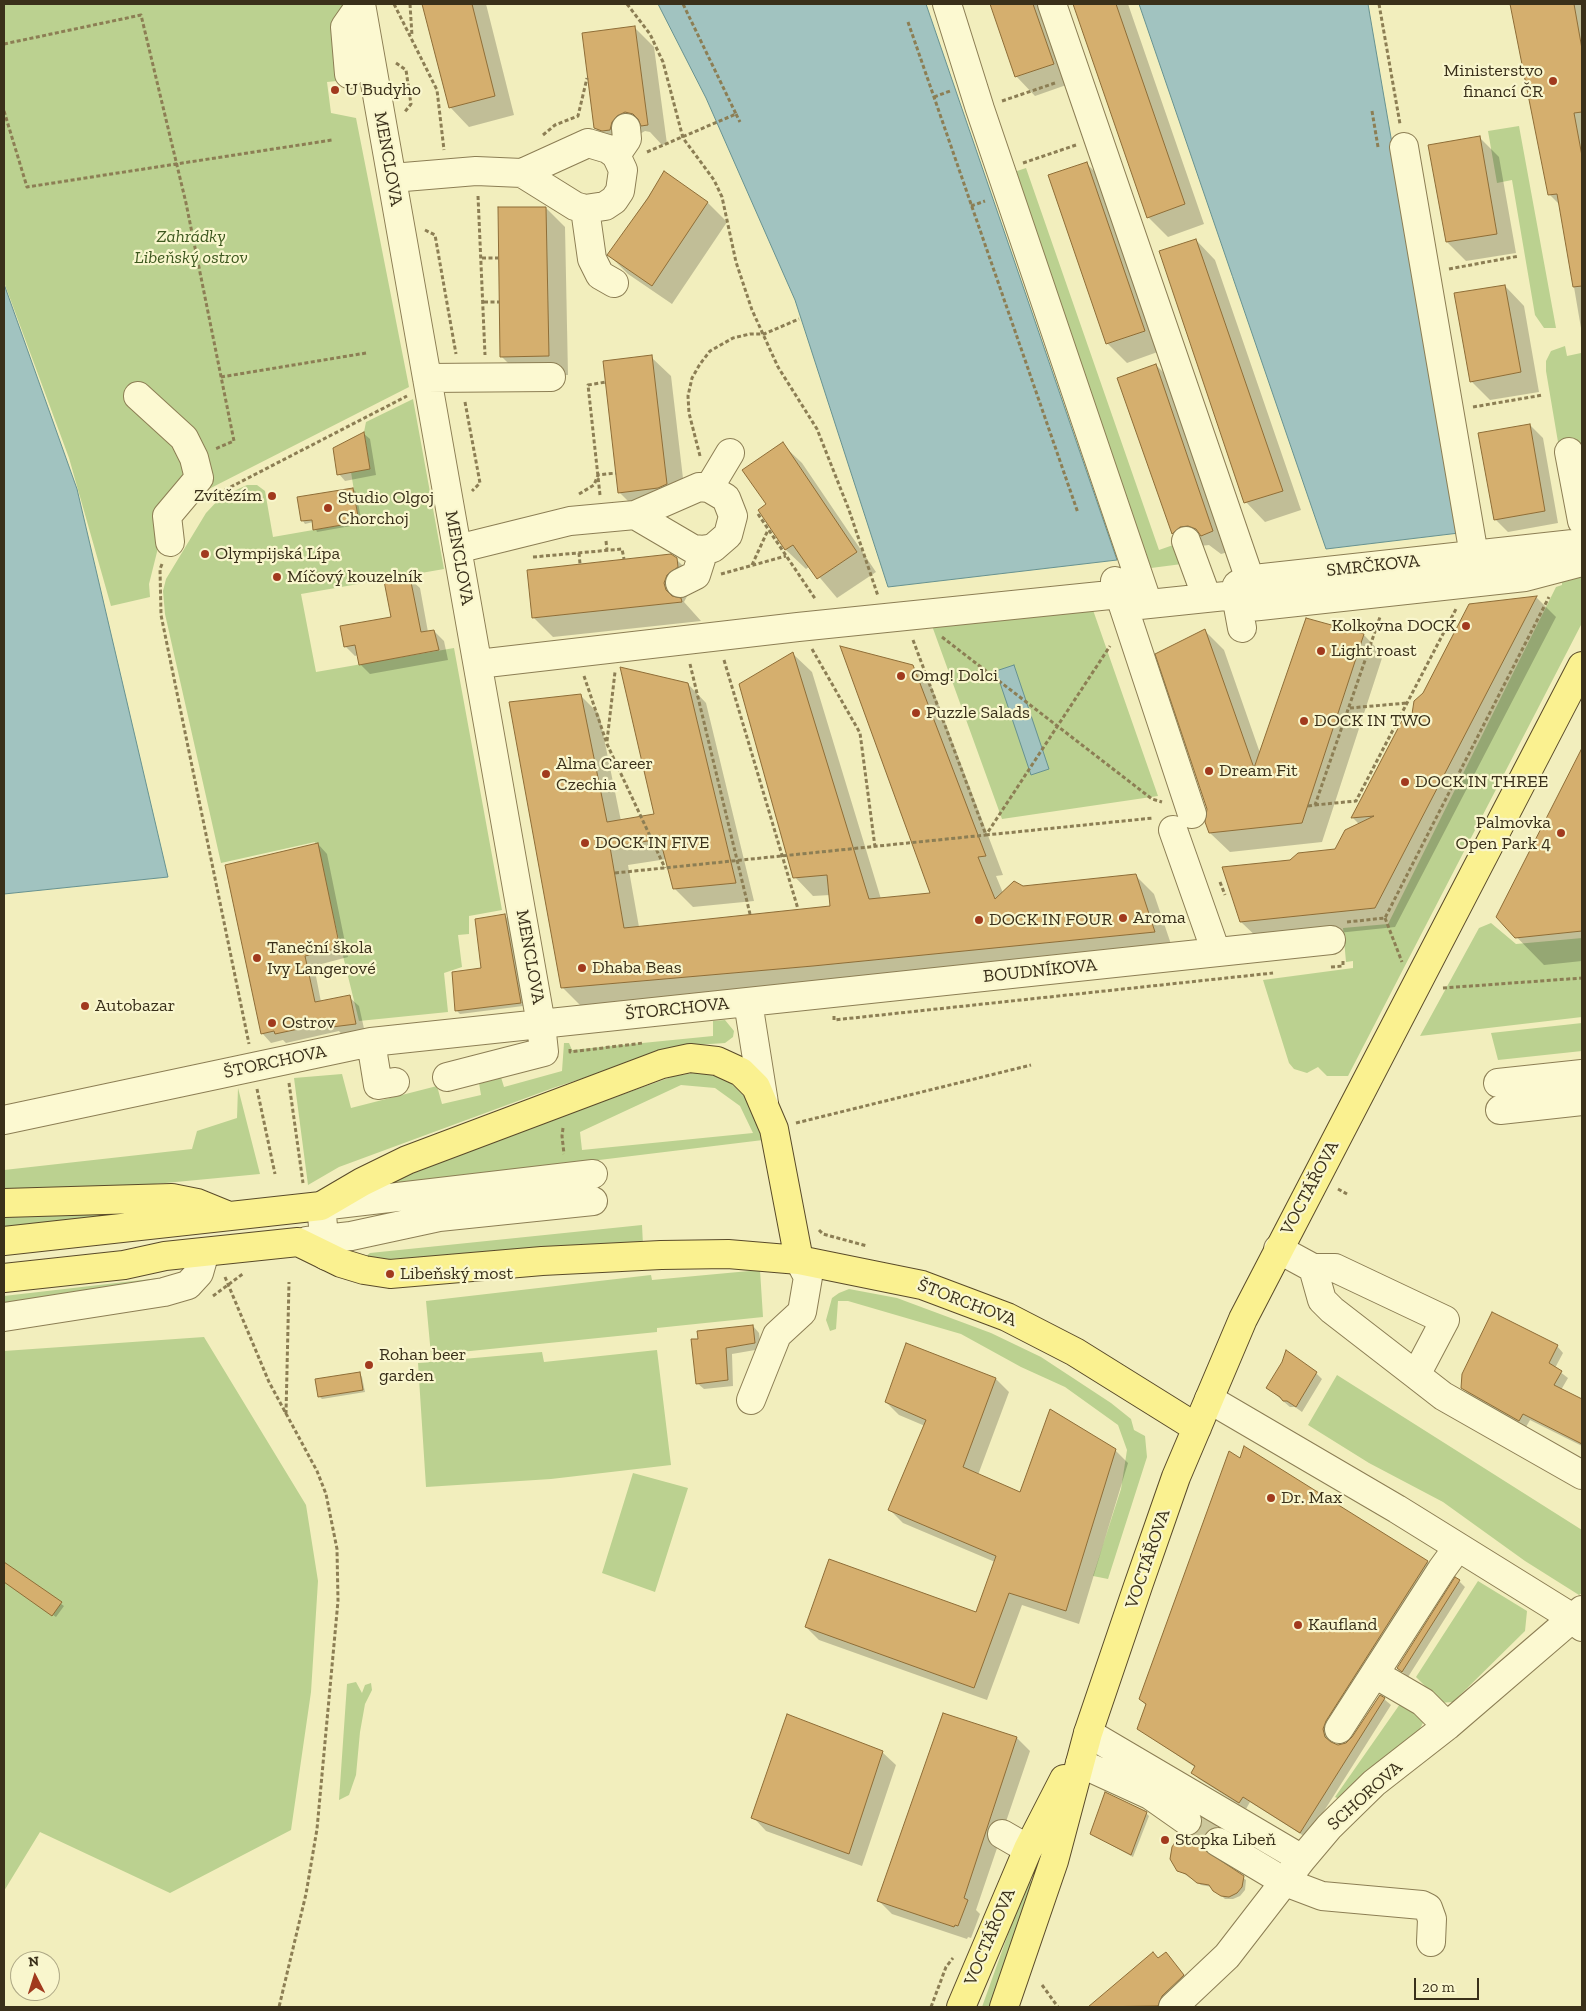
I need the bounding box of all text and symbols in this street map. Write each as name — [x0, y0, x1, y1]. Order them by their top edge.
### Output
place label: Ministerstvo financí ČR — [1443, 60, 1543, 102]
marker: Ministerstvo financí ČR — [1547, 75, 1559, 87]
place label: U Budyho — [345, 79, 421, 101]
marker: U Budyho — [329, 84, 341, 96]
street label: MENCLOVA — [369, 110, 407, 208]
park label: Zahrádky Libeňský ostrov — [134, 226, 248, 268]
place label: Zvítězím — [194, 485, 262, 507]
place label: Studio Olgoj Chorchoj — [338, 487, 434, 530]
marker: Zvítězím — [266, 490, 278, 502]
marker: Studio Olgoj Chorchoj — [322, 502, 334, 514]
street label: MENCLOVA — [440, 509, 478, 607]
place label: Olympijská Lípa — [215, 543, 340, 565]
marker: Olympijská Lípa — [199, 548, 211, 560]
street label: SMRČKOVA — [1325, 550, 1421, 582]
place label: Míčový kouzelník — [287, 566, 422, 588]
marker: Míčový kouzelník — [271, 571, 283, 583]
place label: Kolkovna DOCK — [1332, 615, 1456, 637]
marker: Kolkovna DOCK — [1460, 620, 1472, 632]
place label: Light roast — [1331, 640, 1417, 662]
marker: Light roast — [1315, 645, 1327, 657]
place label: Omg! Dolci — [911, 665, 998, 687]
marker: Omg! Dolci — [895, 670, 907, 682]
place label: Puzzle Salads — [926, 702, 1030, 724]
marker: Puzzle Salads — [910, 707, 922, 719]
place label: DOCK IN TWO — [1314, 710, 1431, 732]
marker: DOCK IN TWO — [1298, 715, 1310, 727]
place label: Alma Career Czechia — [556, 753, 653, 796]
place label: Dream Fit — [1219, 760, 1298, 782]
marker: Dream Fit — [1203, 765, 1215, 777]
marker: Alma Career Czechia — [540, 768, 552, 780]
place label: DOCK IN THREE — [1415, 771, 1548, 793]
marker: DOCK IN THREE — [1399, 776, 1411, 788]
place label: Palmovka Open Park 4 — [1456, 812, 1551, 854]
marker: Palmovka Open Park 4 — [1555, 827, 1567, 839]
place label: DOCK IN FIVE — [595, 832, 709, 854]
marker: DOCK IN FIVE — [579, 837, 591, 849]
place label: Aroma — [1133, 907, 1186, 929]
street label: MENCLOVA — [511, 908, 549, 1006]
place label: DOCK IN FOUR — [989, 909, 1112, 931]
marker: Aroma — [1117, 912, 1129, 924]
marker: DOCK IN FOUR — [973, 914, 985, 926]
place label: Taneční škola Ivy Langerové — [267, 937, 376, 980]
marker: Taneční škola Ivy Langerové — [251, 952, 263, 964]
street label: BOUDNÍKOVA — [982, 954, 1098, 988]
place label: Dhaba Beas — [592, 957, 682, 979]
marker: Dhaba Beas — [576, 962, 588, 974]
street label: ŠTORCHOVA — [624, 993, 730, 1025]
place label: Autobazar — [95, 995, 175, 1017]
marker: Autobazar — [79, 1000, 91, 1012]
place label: Ostrov — [282, 1012, 335, 1034]
marker: Ostrov — [266, 1017, 278, 1029]
street label: ŠTORCHOVA — [222, 1041, 328, 1083]
street label: VOCTÁŘOVA — [1276, 1137, 1344, 1239]
place label: Libeňský most — [400, 1263, 513, 1285]
marker: Libeňský most — [384, 1268, 396, 1280]
street label: ŠTORCHOVA — [914, 1274, 1020, 1332]
place label: Rohan beer garden — [379, 1344, 466, 1386]
marker: Rohan beer garden — [363, 1359, 375, 1371]
place label: Dr. Max — [1281, 1487, 1342, 1509]
marker: Dr. Max — [1265, 1492, 1277, 1504]
street label: VOCTÁŘOVA — [1121, 1507, 1175, 1611]
place label: Kaufland — [1308, 1614, 1377, 1636]
marker: Kaufland — [1292, 1619, 1304, 1631]
street label: SCHOROVA — [1323, 1757, 1407, 1835]
place label: Stopka Libeň — [1175, 1829, 1276, 1851]
marker: Stopka Libeň — [1159, 1834, 1171, 1846]
street label: VOCTÁŘOVA — [960, 1885, 1020, 1989]
north arrow — [10, 1951, 60, 2001]
text: N — [28, 1953, 40, 1970]
scale bar — [1416, 1968, 1481, 2000]
text: 20 m — [1422, 1978, 1455, 1996]

